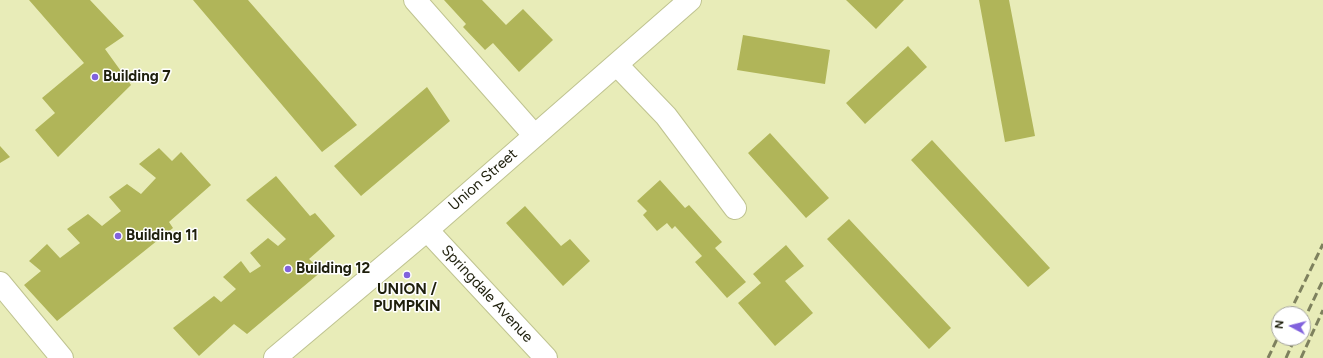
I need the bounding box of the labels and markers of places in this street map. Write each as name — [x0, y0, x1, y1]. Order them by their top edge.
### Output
place label: Building 7 — [103, 68, 171, 86]
marker: Building 7 — [90, 72, 100, 82]
place label: Building 11 — [126, 227, 198, 245]
marker: Building 11 — [113, 231, 123, 241]
place label: Building 12 — [296, 260, 370, 278]
marker: Building 12 — [283, 264, 293, 274]
marker: UNION / PUMPKIN — [402, 270, 412, 280]
place label: UNION / PUMPKIN — [373, 281, 441, 316]

